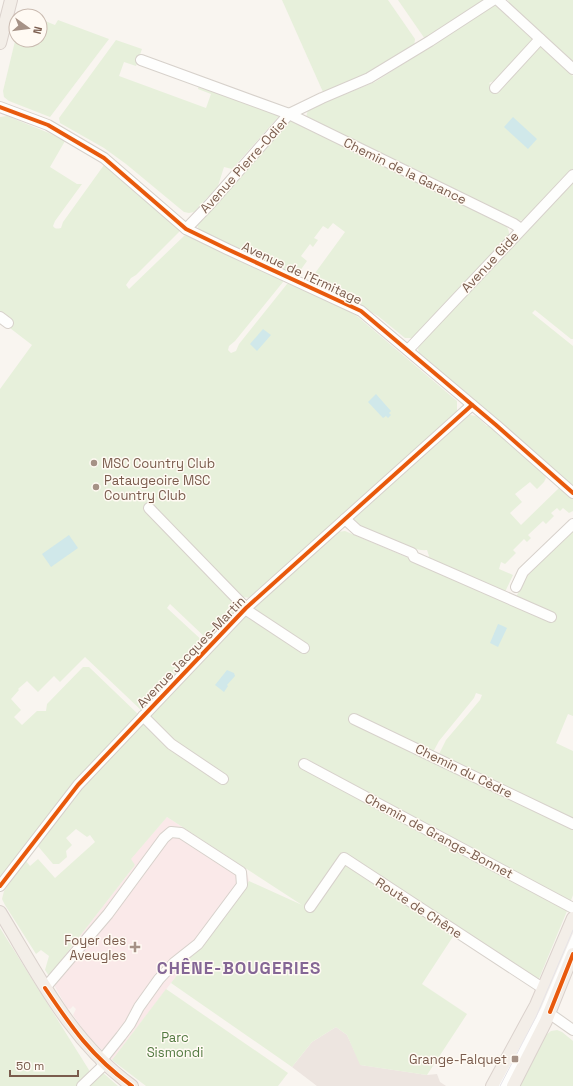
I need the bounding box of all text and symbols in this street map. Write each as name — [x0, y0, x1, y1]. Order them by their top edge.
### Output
north arrow — [8, 8, 48, 48]
text: N — [30, 25, 45, 36]
street label: Avenue Pierre-Odier — [196, 113, 292, 217]
street label: Chemin de la Garance — [341, 134, 469, 208]
street label: Avenue Gide — [457, 228, 523, 296]
street label: Avenue de l'Ermitage — [239, 238, 365, 308]
place label: MSC Country Club — [102, 455, 215, 472]
marker: MSC Country Club — [89, 458, 99, 468]
place label: Pataugeoire MSC Country Club — [104, 472, 210, 504]
marker: Pataugeoire MSC Country Club — [91, 482, 101, 492]
street label: Avenue Jacques-Martin — [133, 592, 249, 712]
street label: Chemin du Cèdre — [413, 740, 515, 802]
street label: Chemin de Grange-Bonnet — [362, 790, 516, 882]
street label: Route de Chêne — [372, 874, 466, 942]
place label: Foyer des Aveugles — [64, 932, 126, 964]
marker: Foyer des Aveugles — [129, 941, 141, 953]
district label: CHÊNE-BOUGERIES — [157, 957, 321, 979]
park label: Parc Sismondi — [147, 1029, 203, 1061]
place label: Grange-Falquet — [409, 1051, 507, 1068]
scale bar — [10, 1052, 78, 1078]
marker: Grange-Falquet — [510, 1054, 520, 1064]
text: 50 m — [16, 1058, 44, 1074]

